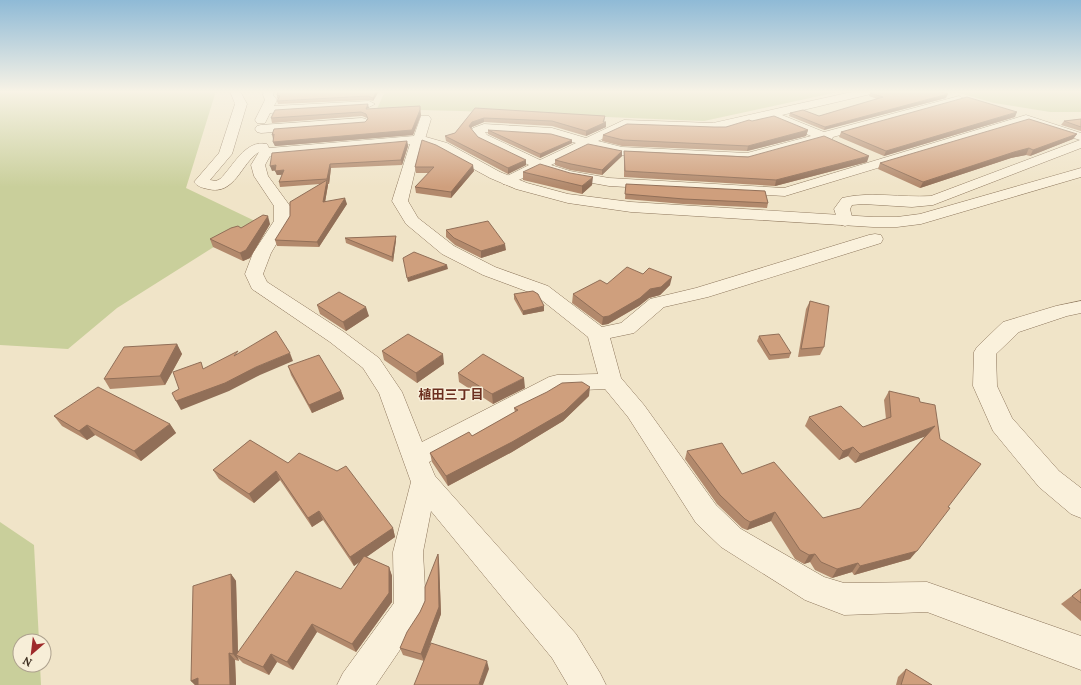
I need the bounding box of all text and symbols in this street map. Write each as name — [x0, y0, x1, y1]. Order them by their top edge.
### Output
district label: 植田三丁目 — [418, 386, 484, 403]
north arrow — [12, 633, 52, 673]
text: N — [20, 653, 34, 670]

